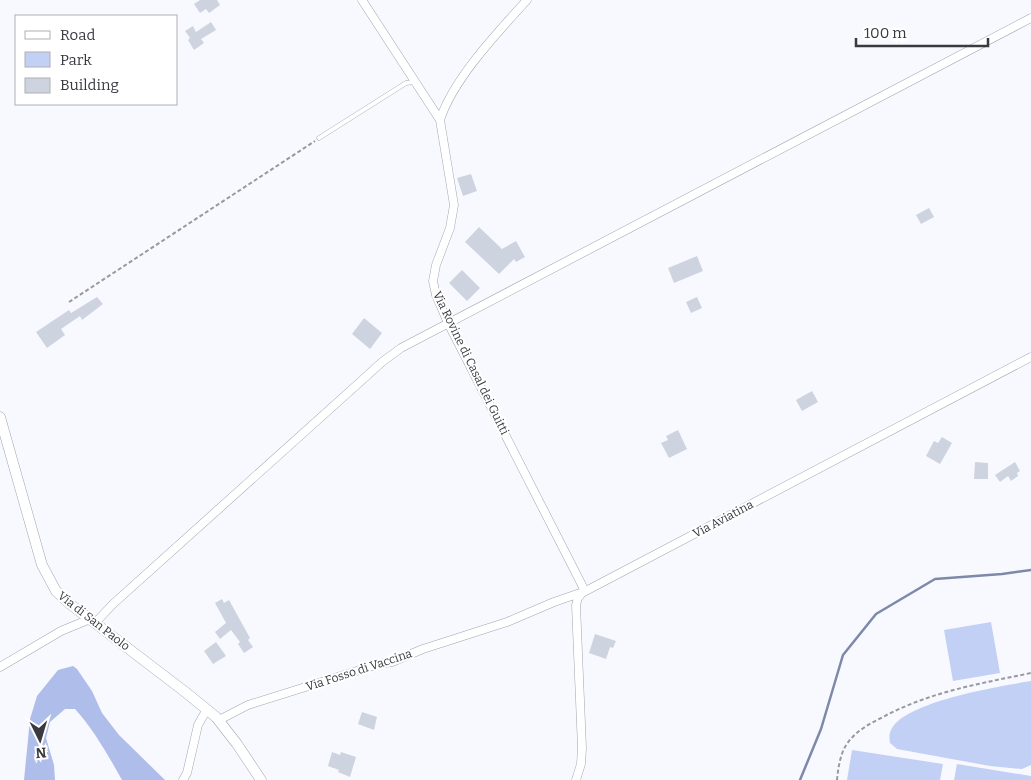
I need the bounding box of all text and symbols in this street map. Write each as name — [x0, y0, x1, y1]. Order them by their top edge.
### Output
legend — [15, 15, 178, 105]
scale bar — [856, 15, 988, 47]
text: 100 m — [864, 24, 907, 42]
text: Road — [60, 26, 95, 44]
text: Park — [60, 51, 92, 69]
text: Building — [60, 76, 119, 94]
street label: Via Rovine di Casal dei Guitti — [430, 289, 512, 437]
street label: Via Aviatina — [690, 497, 756, 541]
street label: Via di San Paolo — [55, 589, 133, 653]
street label: Via Fosso di Vaccina — [304, 646, 414, 694]
north arrow — [15, 715, 65, 765]
text: N — [35, 744, 47, 761]

